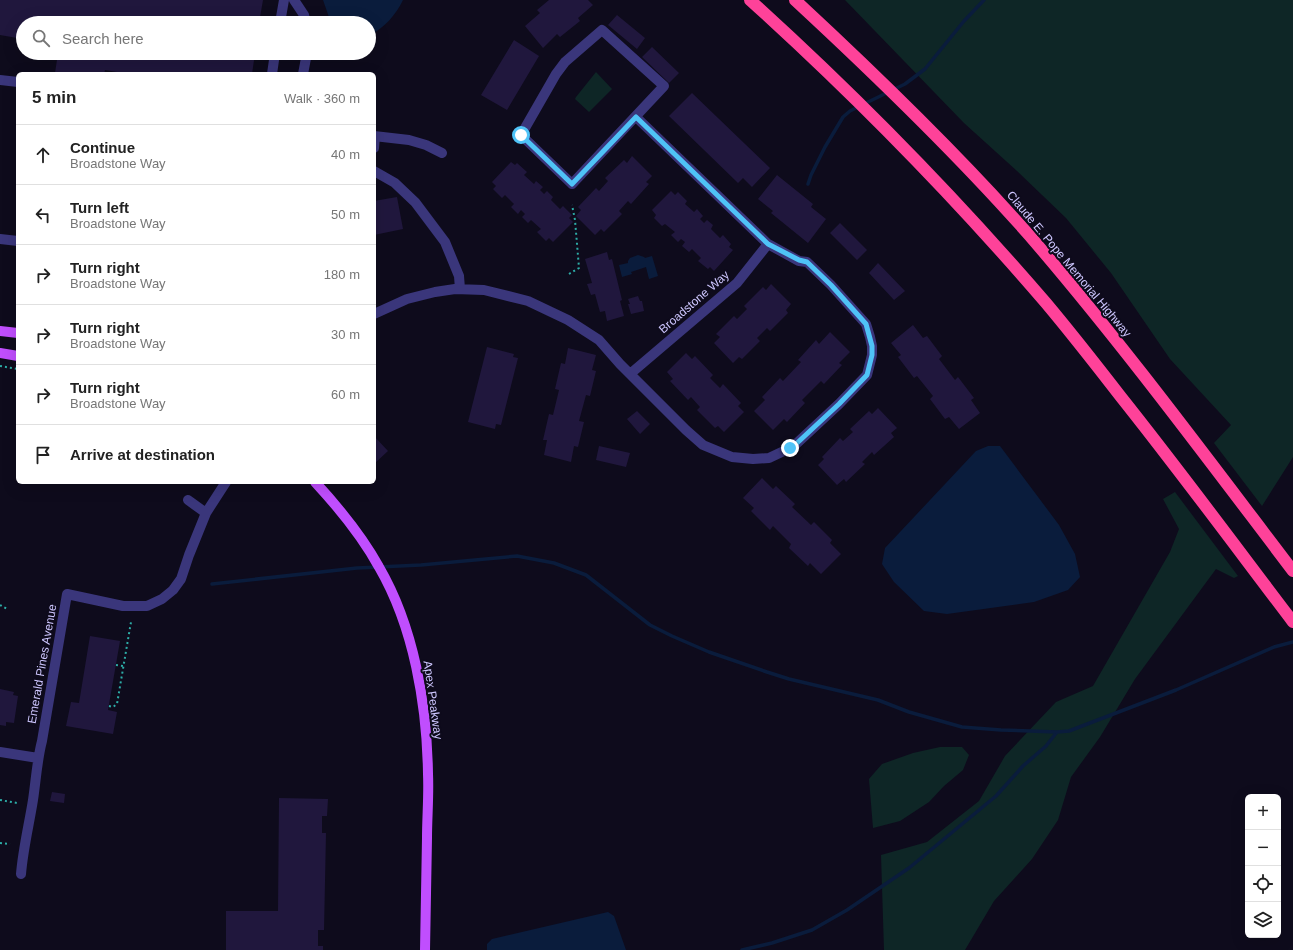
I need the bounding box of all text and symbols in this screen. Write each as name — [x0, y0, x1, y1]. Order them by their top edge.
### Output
search box — [16, 16, 376, 60]
icon: search — [30, 27, 52, 49]
text: Search here — [62, 30, 144, 47]
text: 5 min — [32, 88, 76, 107]
text: Walk · 360 m — [284, 91, 360, 106]
route start — [512, 126, 530, 144]
text: Continue — [70, 139, 135, 156]
icon: ahead — [32, 144, 54, 166]
text: 40 m — [331, 147, 360, 162]
text: Broadstone Way — [70, 156, 166, 171]
street label: Claude E. Pope Memorial Highway — [1004, 188, 1134, 340]
text: Turn left — [70, 199, 129, 216]
icon: left — [32, 204, 54, 226]
text: 50 m — [331, 207, 360, 222]
text: Broadstone Way — [70, 216, 166, 231]
text: Turn right — [70, 259, 140, 276]
icon: right — [32, 264, 54, 286]
text: 180 m — [324, 267, 360, 282]
street label: Broadstone Way — [656, 268, 732, 336]
text: Broadstone Way — [70, 276, 166, 291]
text: Turn right — [70, 319, 140, 336]
icon: right — [32, 324, 54, 346]
text: 30 m — [331, 327, 360, 342]
text: Broadstone Way — [70, 336, 166, 351]
text: Turn right — [70, 379, 140, 396]
icon: right — [32, 384, 54, 406]
text: 60 m — [331, 387, 360, 402]
text: Broadstone Way — [70, 396, 166, 411]
route end — [781, 439, 799, 457]
icon: arrive — [32, 444, 54, 466]
text: Arrive at destination — [70, 446, 215, 463]
street label: Emerald Pines Avenue — [25, 603, 59, 725]
street label: Apex Peakway — [421, 660, 445, 740]
map controls — [1245, 794, 1281, 938]
button: + — [1245, 794, 1281, 830]
button: − — [1245, 830, 1281, 866]
button: locate — [1245, 866, 1281, 902]
button: layers — [1245, 902, 1281, 938]

